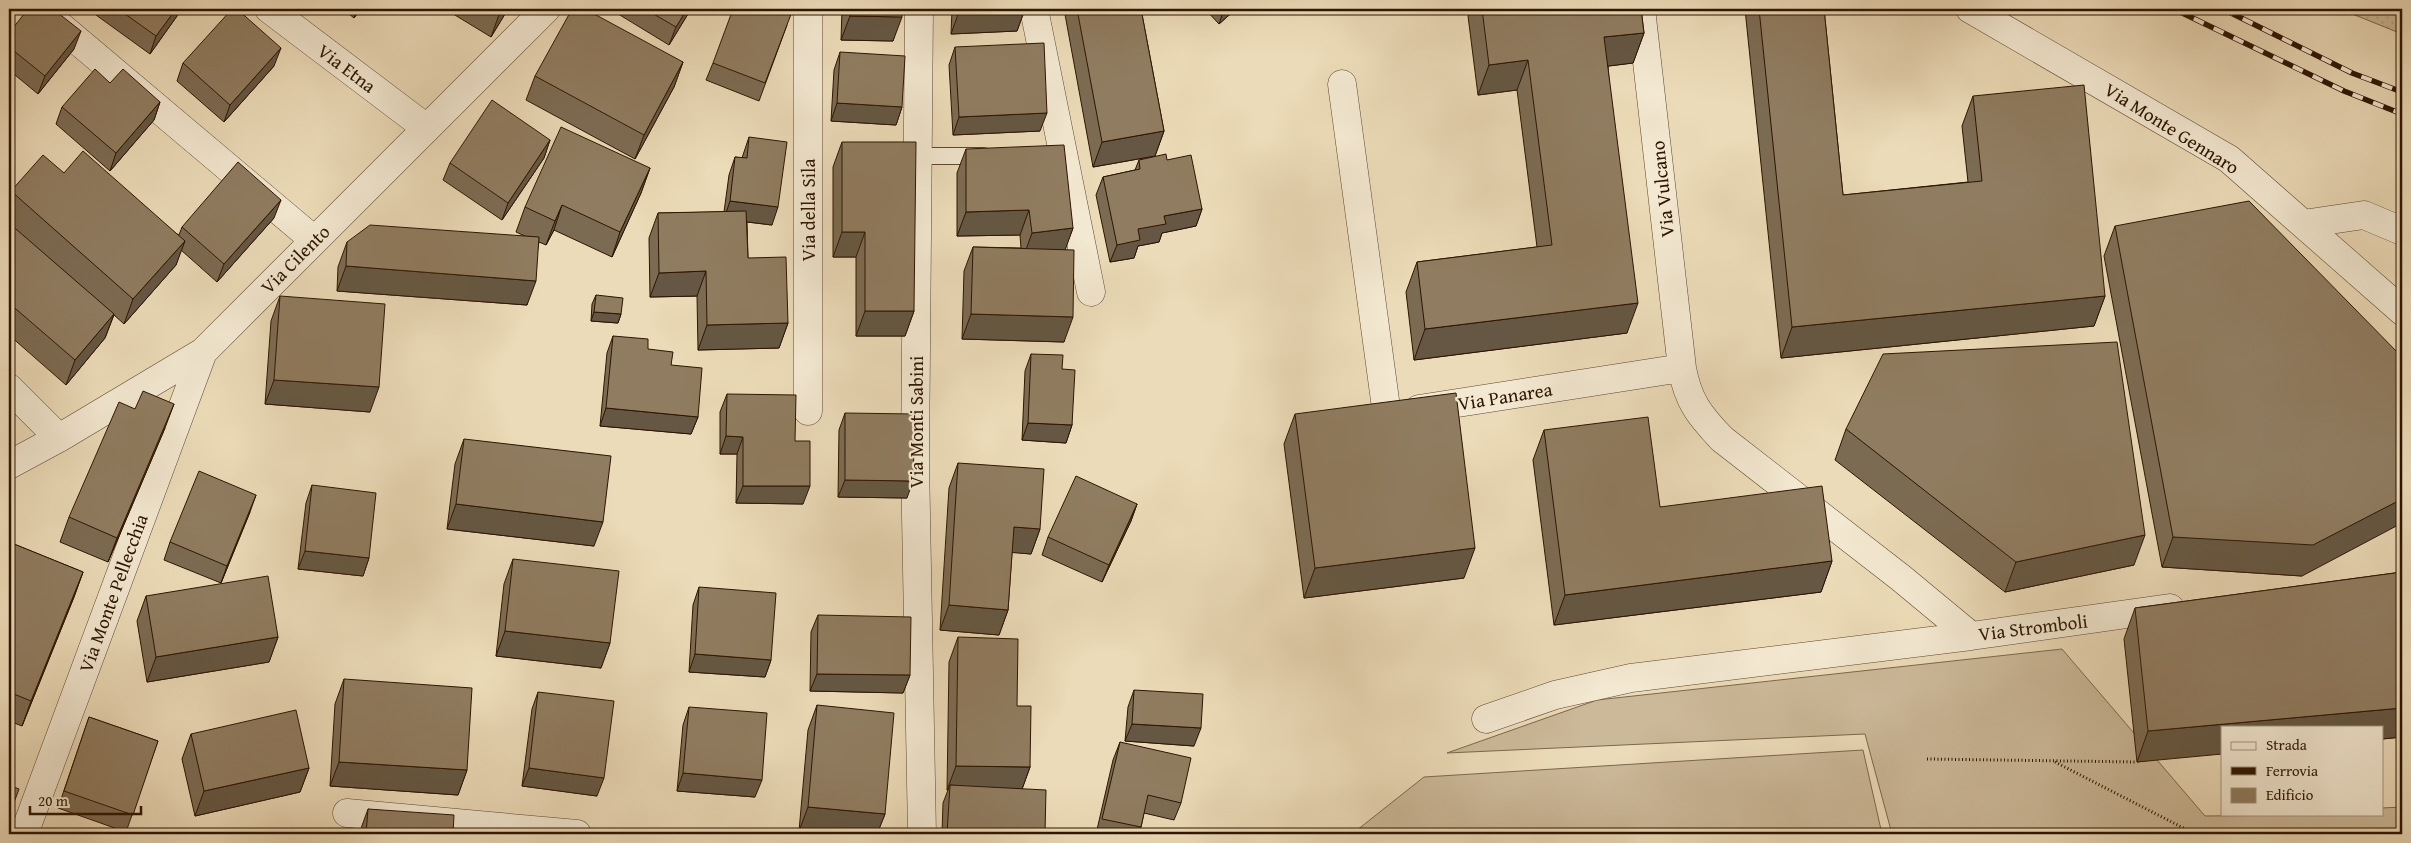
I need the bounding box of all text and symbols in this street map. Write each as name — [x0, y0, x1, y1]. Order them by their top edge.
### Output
street label: Via Etna — [312, 37, 382, 99]
street label: Via Monte Gennaro — [2099, 75, 2245, 181]
street label: Via Vulcano — [1643, 139, 1681, 239]
street label: Via della Sila — [794, 159, 822, 261]
street label: Via Cilento — [254, 218, 336, 300]
street label: Via Monti Sabini — [902, 356, 930, 488]
street label: Via Panarea — [1456, 375, 1554, 417]
street label: Via Monte Pellecchia — [71, 510, 155, 676]
street label: Via Stromboli — [1977, 606, 2089, 648]
legend — [2221, 726, 2384, 816]
text: Strada — [2266, 734, 2307, 755]
text: Ferrovia — [2266, 760, 2318, 781]
scale bar — [30, 783, 141, 815]
text: Edificio — [2266, 784, 2314, 805]
text: 20 m — [38, 790, 69, 811]

